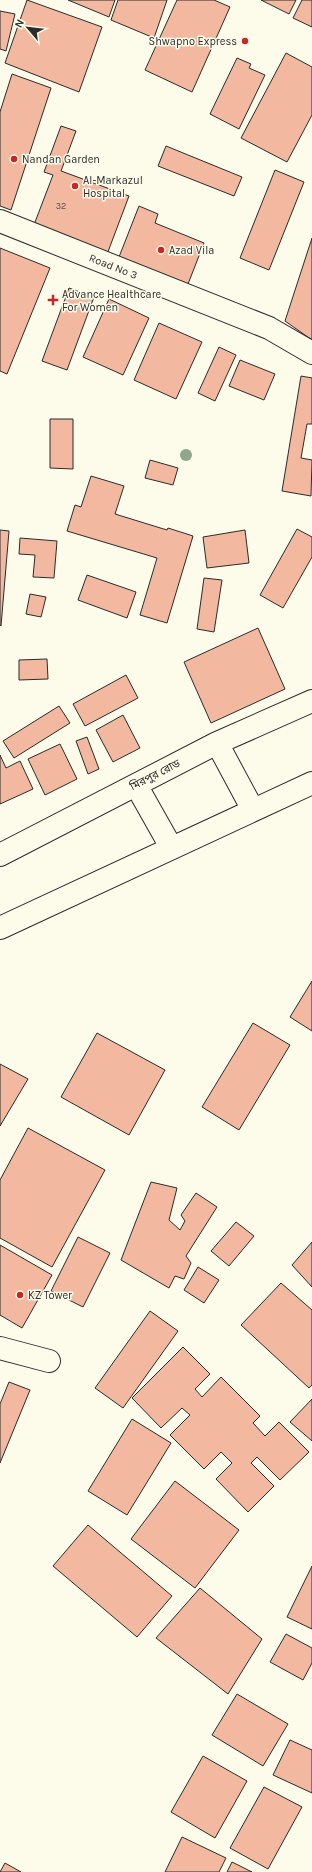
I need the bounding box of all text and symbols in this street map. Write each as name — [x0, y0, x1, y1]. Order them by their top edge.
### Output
north arrow — [8, 8, 48, 48]
text: N — [12, 17, 27, 30]
place label: Shwapno Express — [149, 35, 237, 48]
marker: Shwapno Express — [240, 36, 250, 46]
place label: Nandan Garden — [22, 153, 100, 166]
marker: Nandan Garden — [9, 154, 19, 164]
place label: Al-Markazul Hospital — [83, 174, 143, 200]
marker: Al-Markazul Hospital — [70, 181, 80, 191]
house number: 32 — [56, 201, 66, 211]
place label: Azad Vila — [169, 244, 214, 257]
marker: Azad Vila — [156, 245, 166, 255]
street label: Road No 3 — [87, 251, 139, 281]
place label: Advance Healthcare For Women — [62, 288, 162, 314]
marker: Advance Healthcare For Women — [47, 294, 59, 306]
street label: মিরপুর রোড — [127, 757, 182, 794]
place label: KZ Tower — [28, 1289, 72, 1302]
marker: KZ Tower — [15, 1290, 25, 1300]

